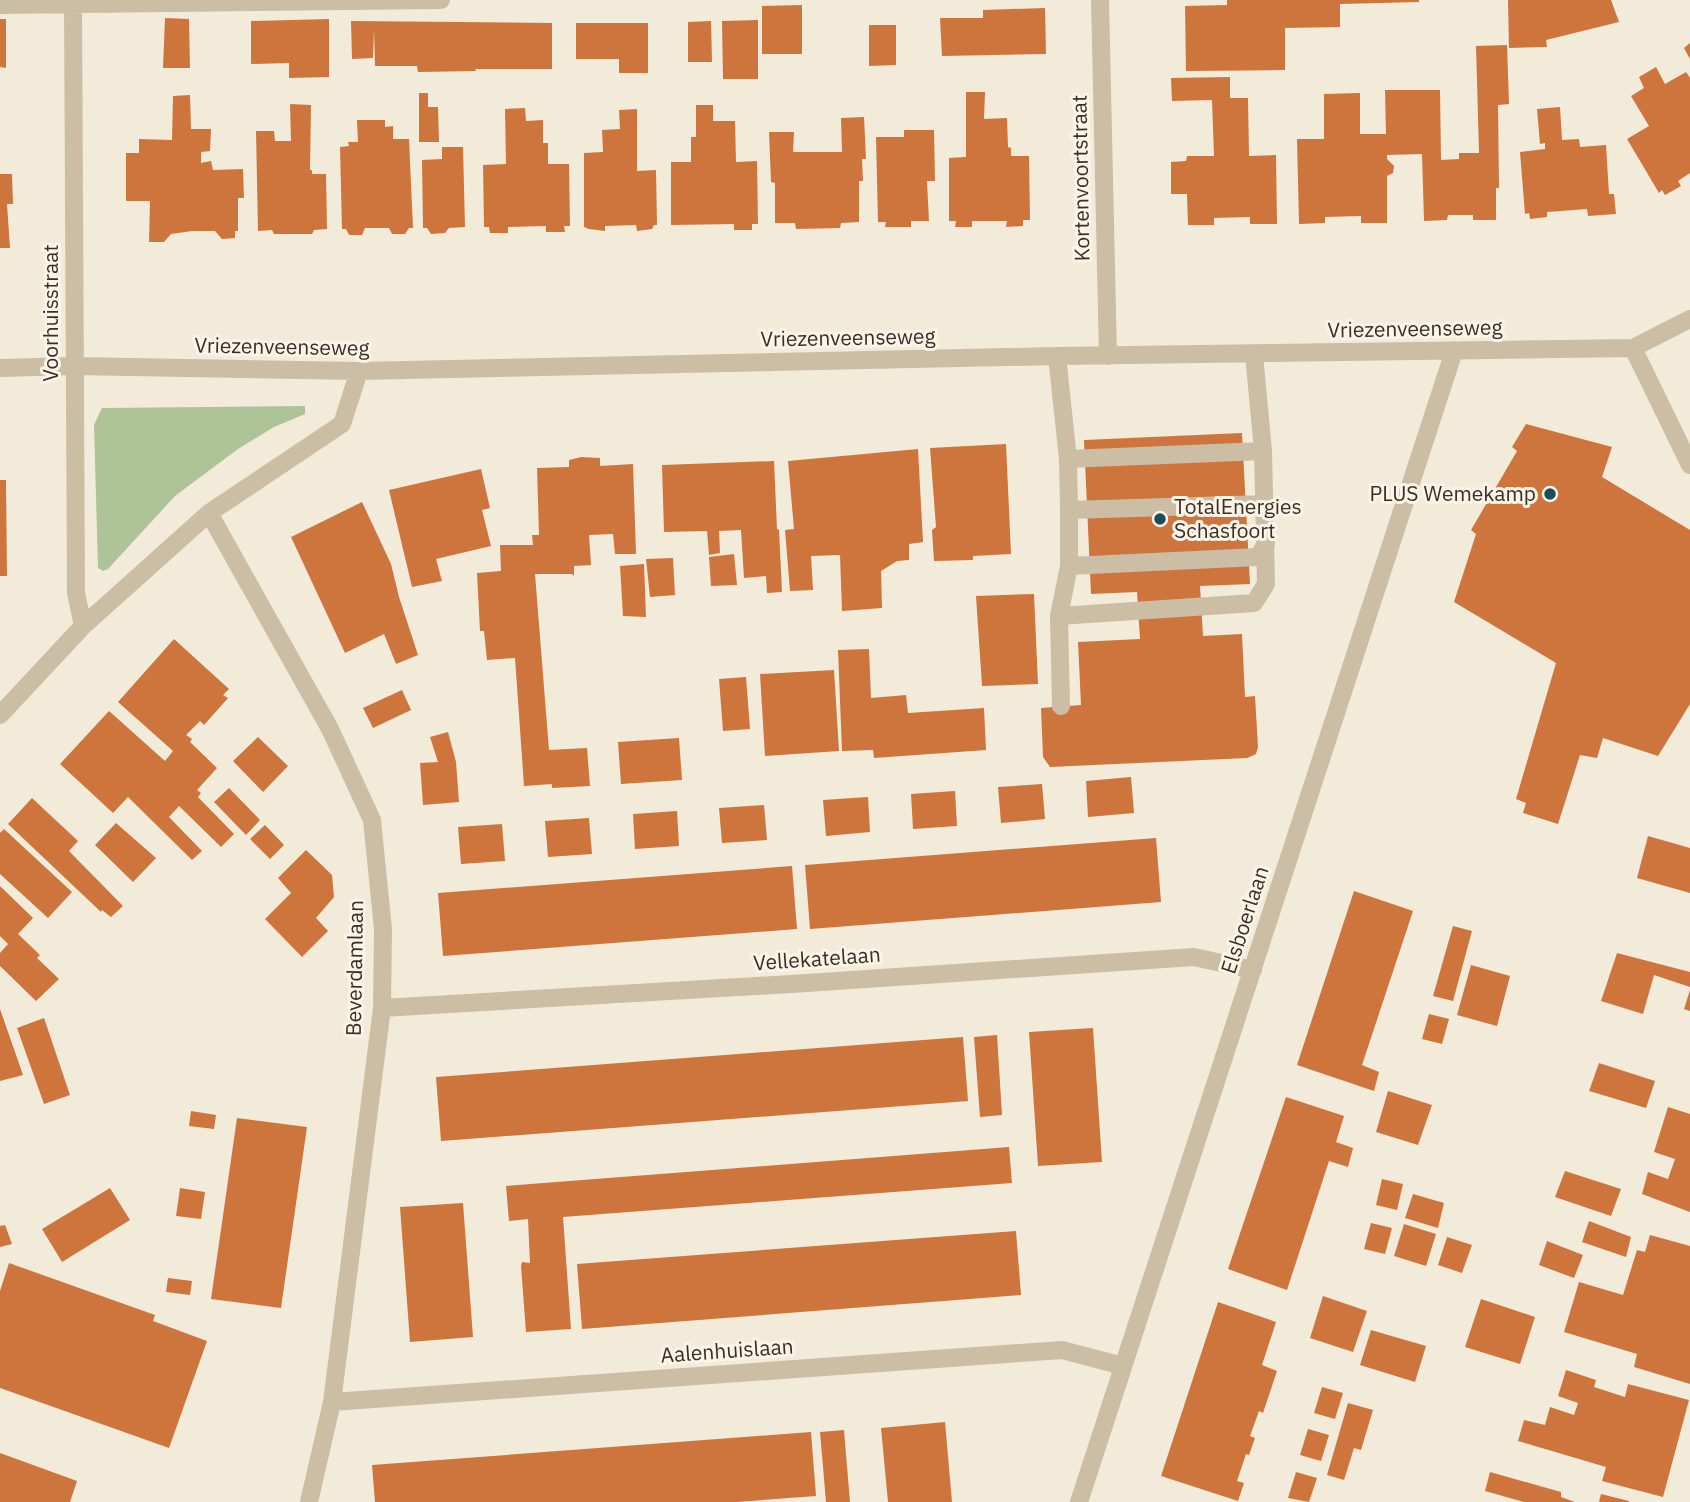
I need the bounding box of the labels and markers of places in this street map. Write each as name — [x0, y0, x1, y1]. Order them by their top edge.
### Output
place label: PLUS Wemekamp — [1369, 479, 1536, 507]
marker: PLUS Wemekamp — [1542, 486, 1558, 502]
place label: TotalEnergies Schasfoort — [1174, 492, 1302, 544]
marker: TotalEnergies Schasfoort — [1152, 511, 1168, 527]

